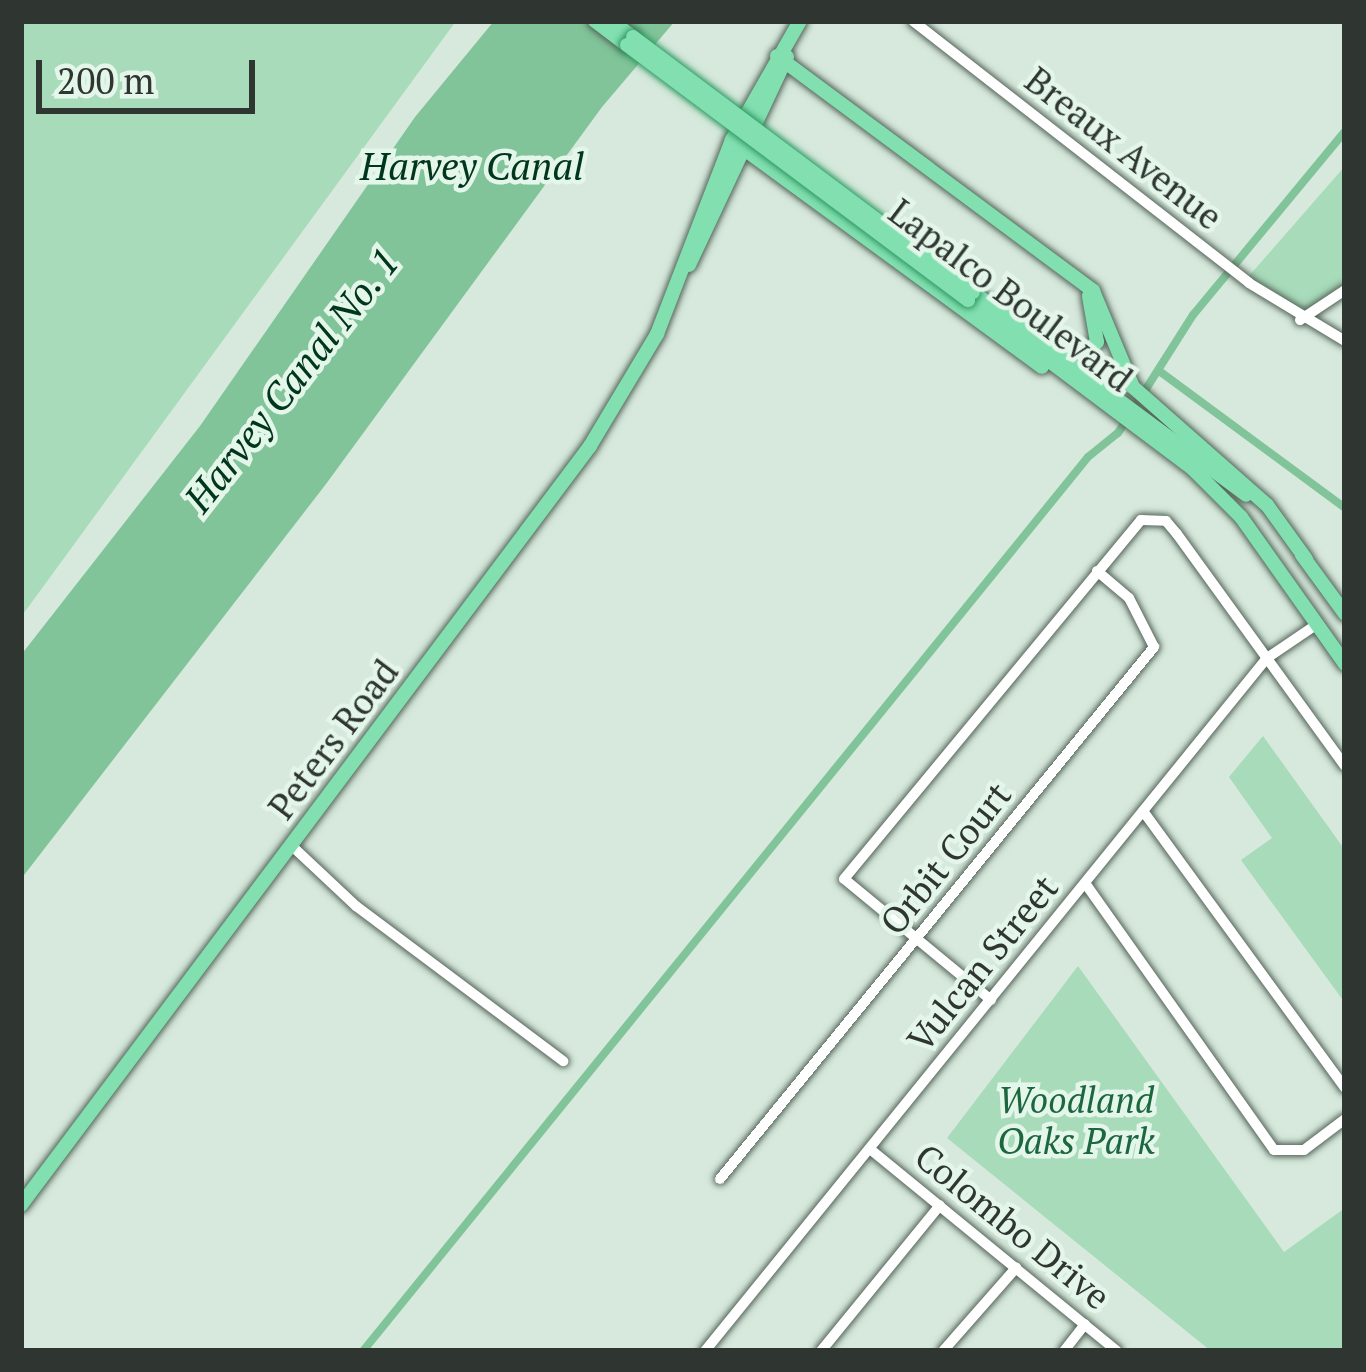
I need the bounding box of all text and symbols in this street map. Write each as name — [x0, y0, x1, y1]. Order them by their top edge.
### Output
scale bar — [42, 36, 261, 110]
text: 200 m — [57, 57, 154, 104]
street label: Breaux Avenue — [1017, 58, 1231, 238]
water label: Harvey Canal — [360, 142, 584, 188]
street label: Lapalco Boulevard — [881, 189, 1141, 401]
water label: Harvey Canal No. 1 — [173, 239, 409, 521]
street label: Peters Road — [259, 651, 407, 827]
street label: Orbit Court — [871, 773, 1019, 943]
street label: Vulcan Street — [898, 866, 1066, 1060]
park label: Woodland Oaks Park — [997, 1077, 1155, 1162]
street label: Colombo Drive — [907, 1134, 1119, 1318]

